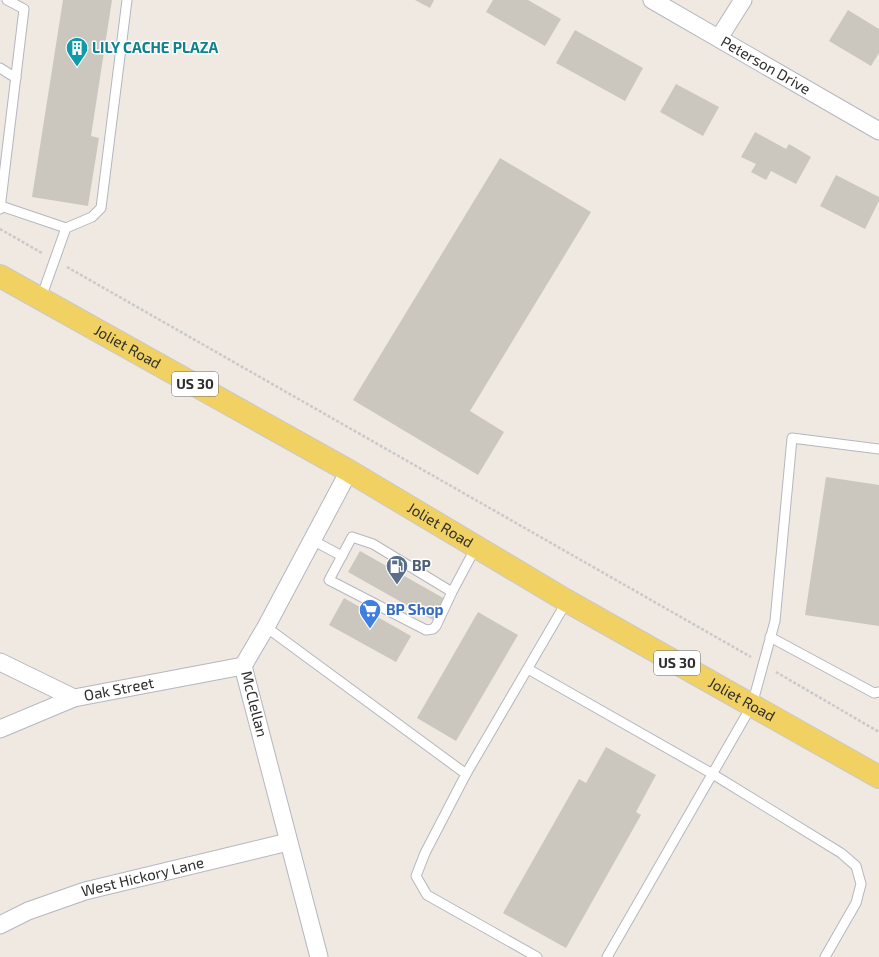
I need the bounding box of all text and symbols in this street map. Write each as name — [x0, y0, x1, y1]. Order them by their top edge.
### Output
street label: Peterson Drive — [718, 32, 814, 98]
building icon: LILY CACHE PLAZA — [64, 35, 90, 68]
place label: LILY CACHE PLAZA — [92, 38, 219, 56]
street label: Joliet Road — [91, 321, 164, 372]
road number: US 30 — [172, 372, 218, 396]
street label: Joliet Road — [405, 498, 477, 551]
fuel station icon: BP — [384, 553, 410, 586]
place label: BP — [412, 556, 431, 574]
supermarket icon: BP Shop — [357, 597, 383, 630]
place label: BP Shop — [386, 600, 444, 618]
road number: US 30 — [654, 651, 700, 675]
street label: McClellan — [238, 669, 272, 739]
street label: Oak Street — [82, 673, 156, 704]
street label: Joliet Road — [706, 673, 778, 725]
street label: West Hickory Lane — [79, 853, 206, 900]

